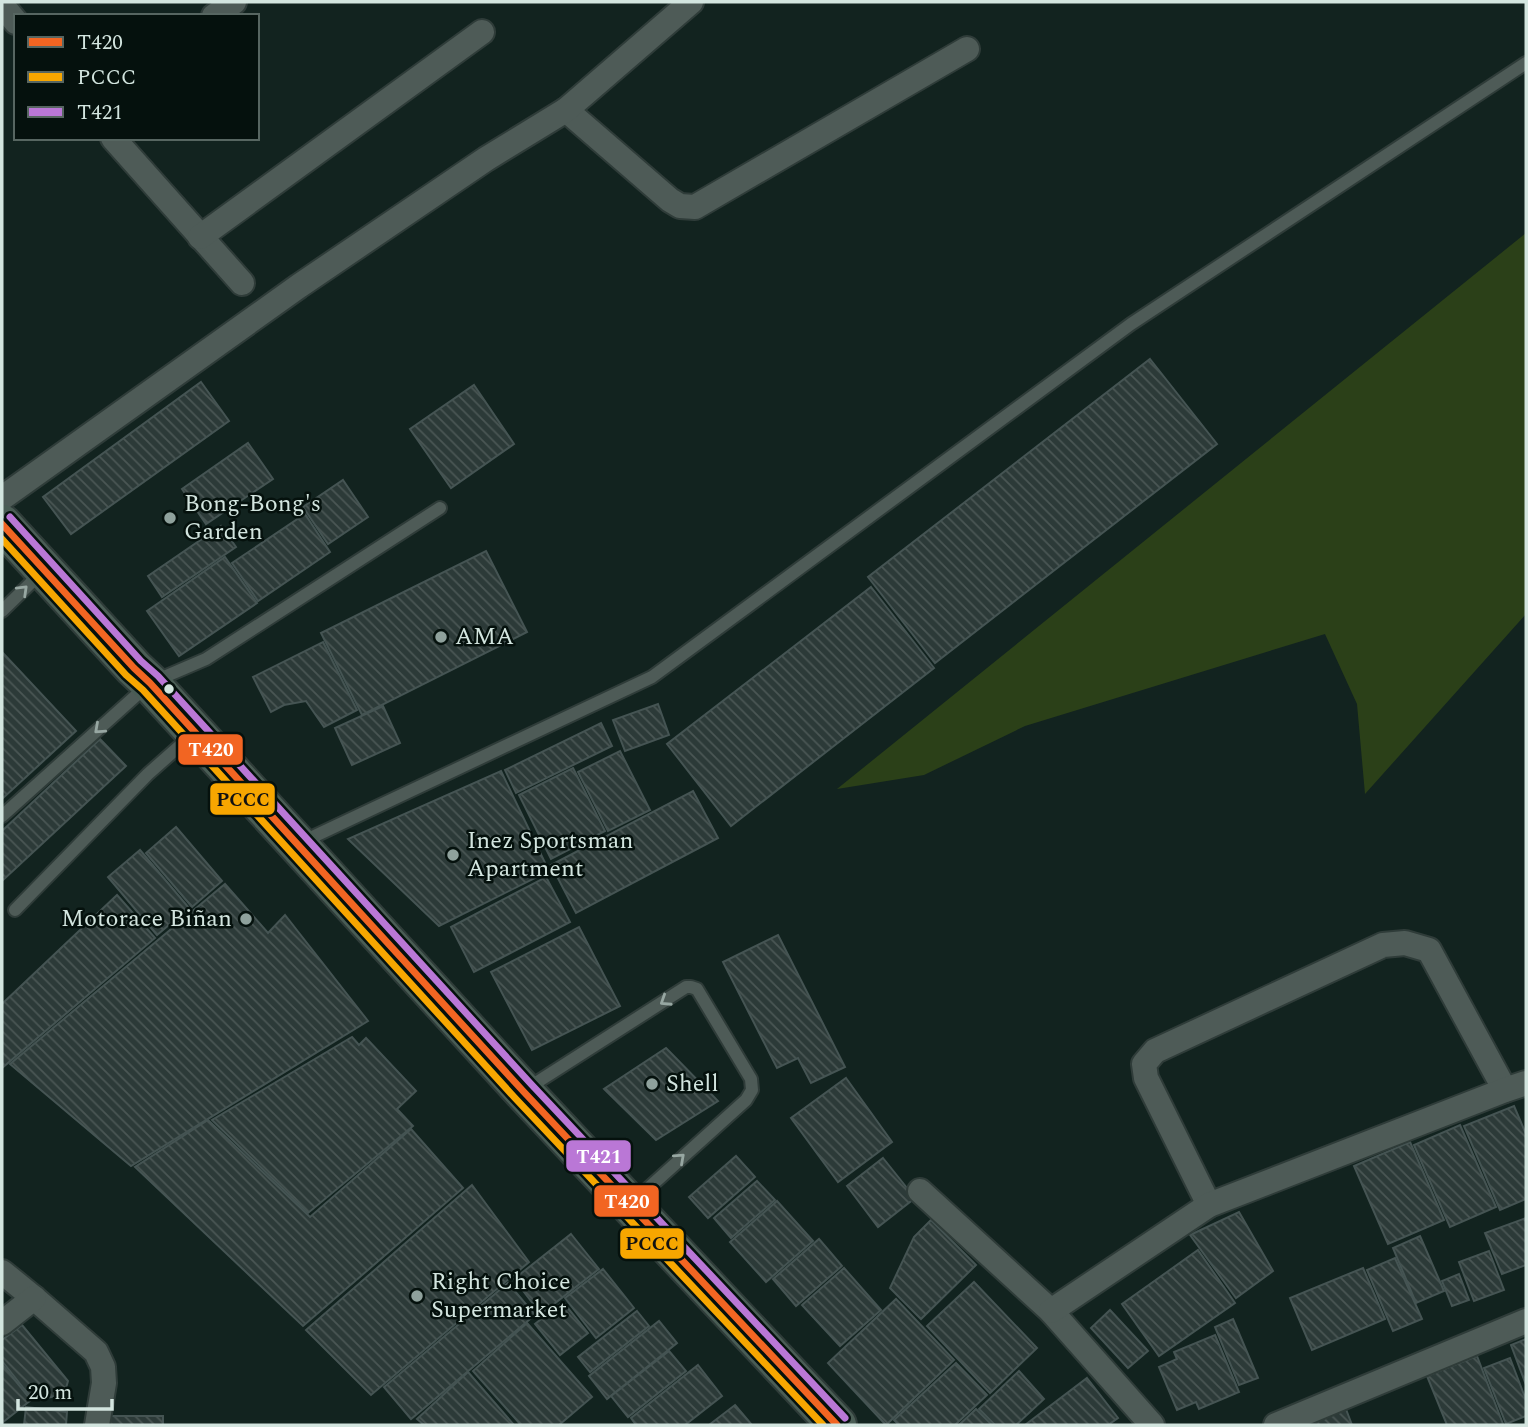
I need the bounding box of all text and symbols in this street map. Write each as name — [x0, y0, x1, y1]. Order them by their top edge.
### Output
legend — [14, 14, 259, 140]
text: T420 — [77, 27, 123, 59]
text: PCCC — [77, 62, 136, 94]
text: T421 — [77, 97, 123, 129]
place label: Bong-Bong's Garden — [184, 486, 321, 550]
marker: Bong-Bong's Garden — [162, 510, 178, 526]
one-way arrow — [15, 586, 28, 599]
place label: AMA — [455, 619, 514, 655]
marker: AMA — [433, 629, 449, 645]
unlabelled marker — [162, 682, 176, 696]
one-way arrow — [94, 720, 107, 733]
line badge: T420 — [177, 733, 244, 766]
text: T420 — [188, 736, 234, 765]
line badge: PCCC — [209, 782, 276, 816]
text: PCCC — [216, 786, 270, 815]
place label: Inez Sportsman Apartment — [467, 823, 634, 887]
marker: Inez Sportsman Apartment — [445, 847, 461, 863]
place label: Motorace Biñan — [61, 901, 232, 937]
marker: Motorace Biñan — [238, 911, 254, 927]
one-way arrow — [659, 992, 672, 1005]
place label: Shell — [666, 1066, 718, 1102]
marker: Shell — [644, 1076, 660, 1092]
line badge: T421 — [565, 1139, 632, 1173]
text: T421 — [576, 1143, 622, 1172]
one-way arrow — [672, 1154, 685, 1167]
line badge: T420 — [593, 1184, 660, 1218]
text: T420 — [604, 1188, 650, 1217]
line badge: PCCC — [619, 1227, 685, 1260]
text: PCCC — [625, 1230, 679, 1259]
place label: Right Choice Supermarket — [431, 1264, 571, 1328]
marker: Right Choice Supermarket — [409, 1288, 425, 1304]
scale bar — [18, 1368, 112, 1412]
text: 20 m — [28, 1377, 72, 1409]

